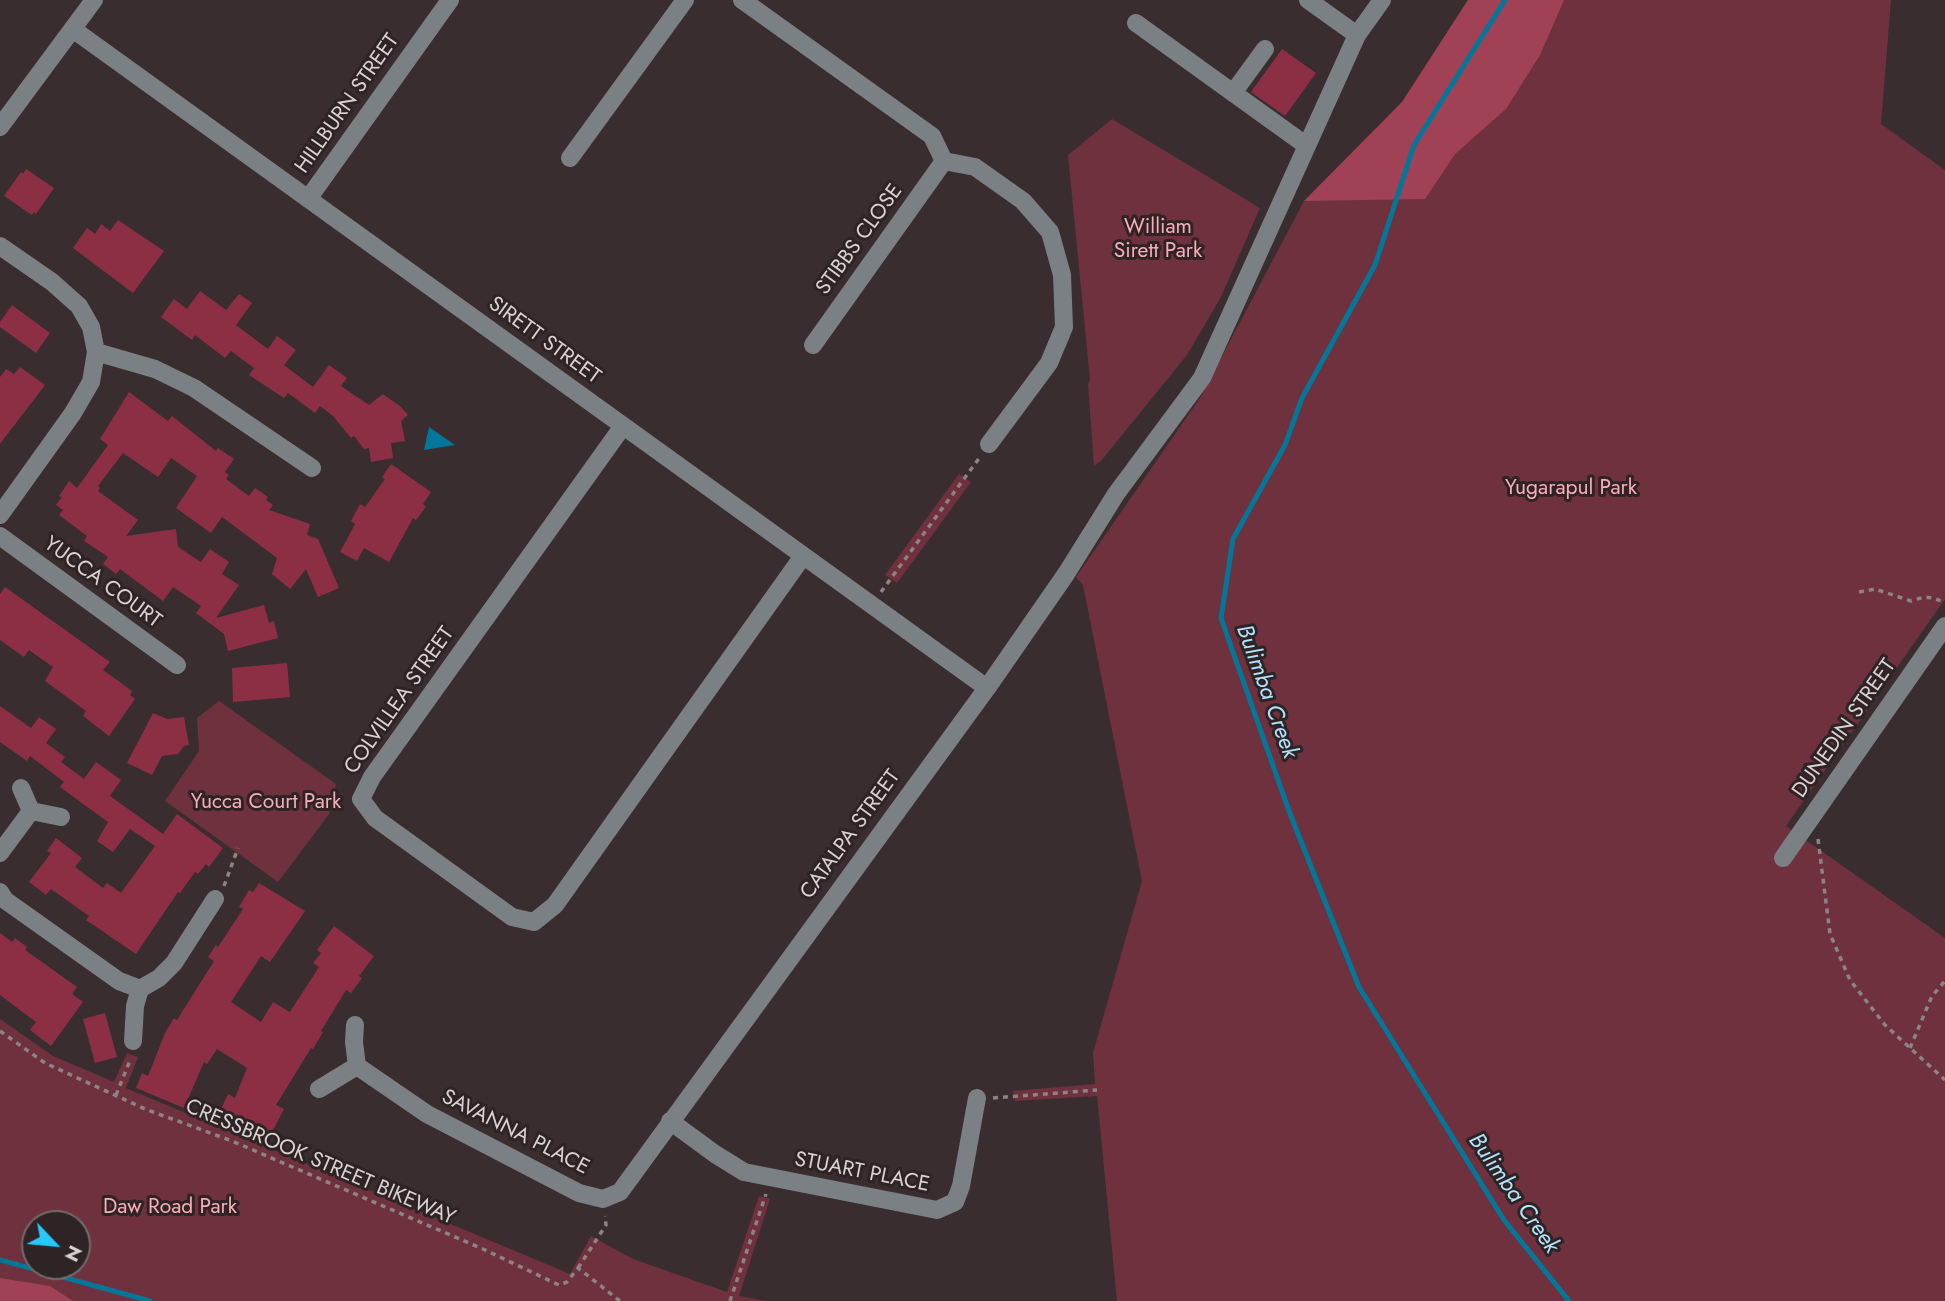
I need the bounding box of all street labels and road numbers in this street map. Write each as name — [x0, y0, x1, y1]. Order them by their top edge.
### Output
street label: HILLBURN STREET — [291, 30, 405, 178]
street label: STIBBS CLOSE — [811, 180, 909, 300]
street label: SIRETT STREET — [483, 292, 605, 390]
street label: YUCCA COURT — [38, 532, 166, 634]
street label: COLVILLEA STREET — [340, 623, 460, 779]
street label: DUNEDIN STREET — [1788, 655, 1902, 803]
street label: CATALPA STREET — [796, 765, 906, 905]
street label: SAVANNA PLACE — [437, 1085, 593, 1181]
street label: CRESSBROOK STREET BIKEWAY — [181, 1095, 459, 1231]
street label: STUART PLACE — [792, 1148, 932, 1198]

